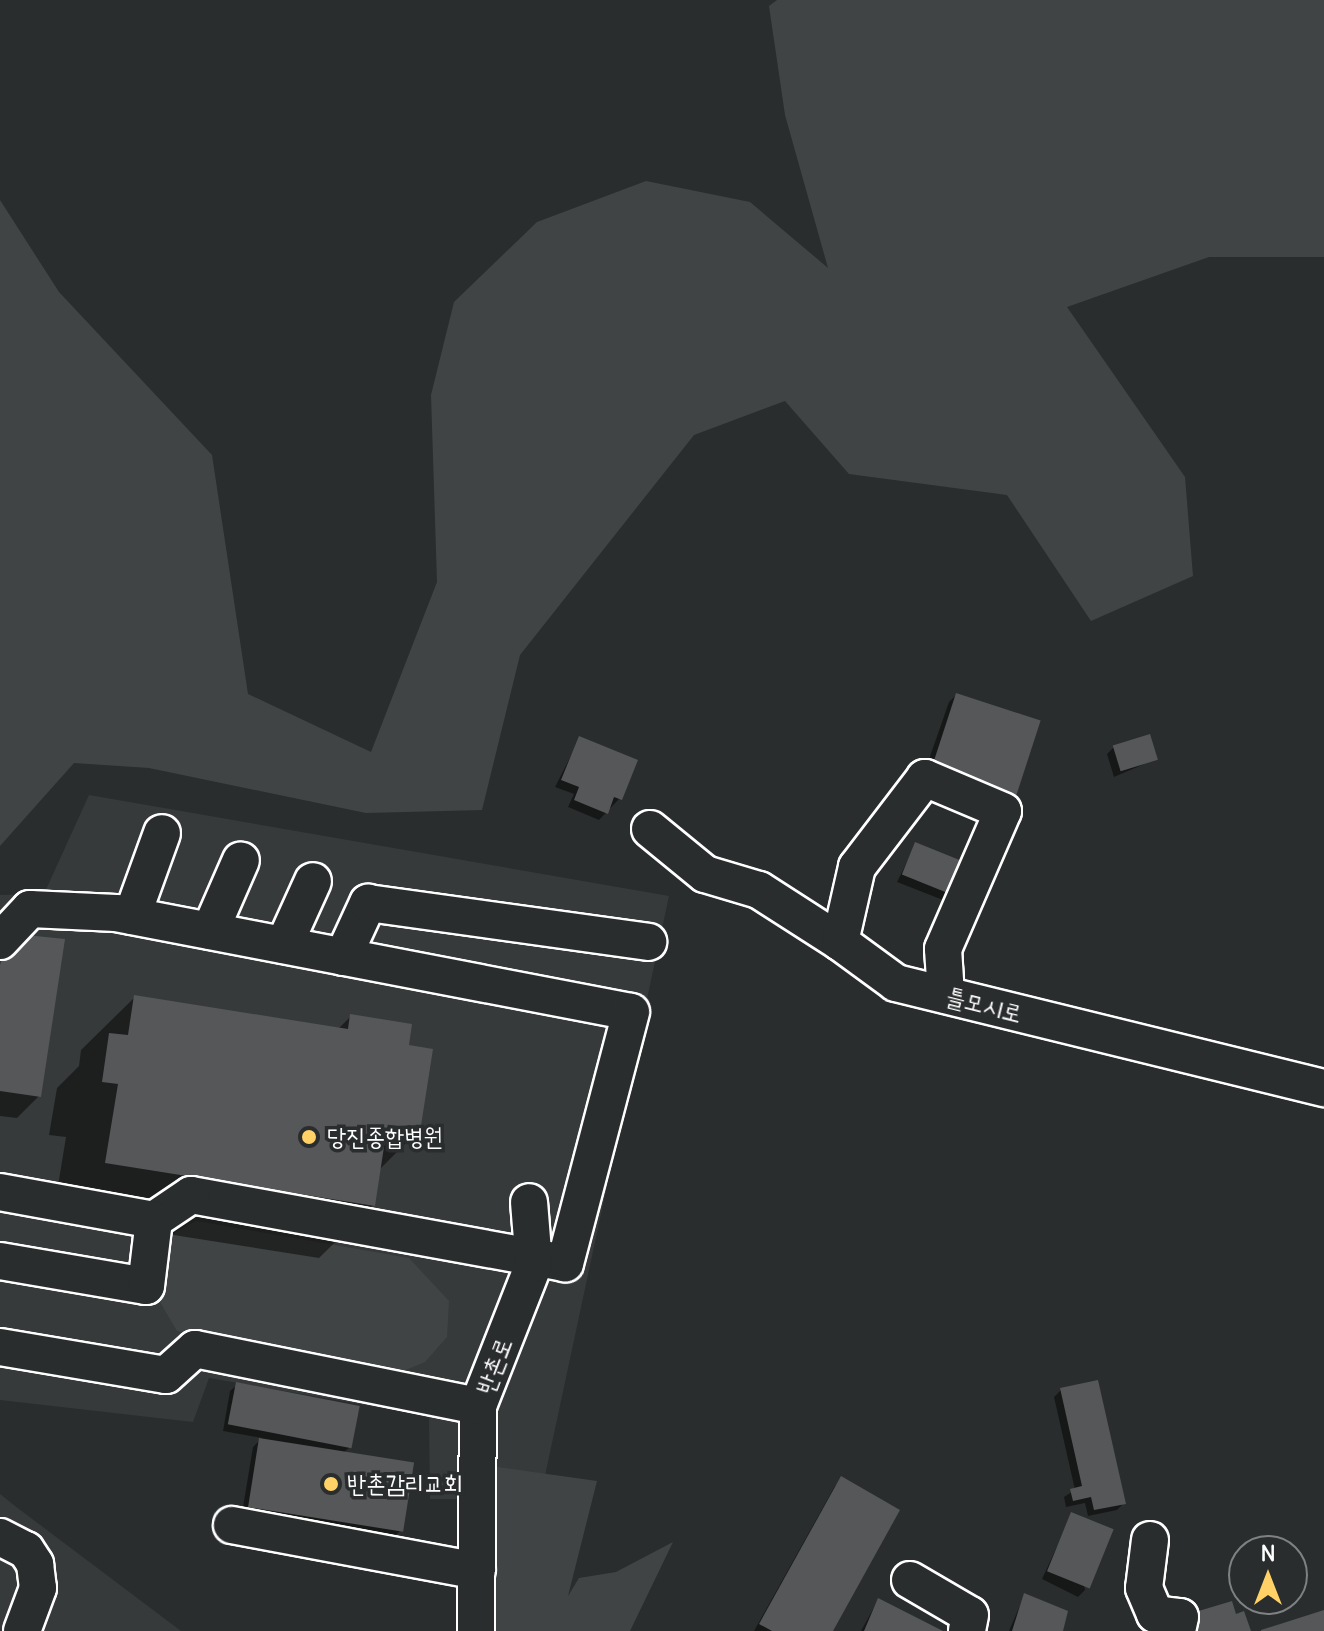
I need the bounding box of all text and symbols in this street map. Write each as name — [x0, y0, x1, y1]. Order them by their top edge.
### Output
street label: 틀모시로 — [943, 982, 1025, 1028]
place label: 당진종합병원 — [327, 1123, 443, 1151]
marker: 당진종합병원 — [298, 1126, 320, 1148]
street label: 반촌로 — [470, 1334, 518, 1398]
place label: 반촌감리교회 — [347, 1470, 463, 1498]
marker: 반촌감리교회 — [322, 1475, 340, 1493]
north arrow — [1228, 1535, 1308, 1615]
text: N — [1260, 1539, 1276, 1567]

